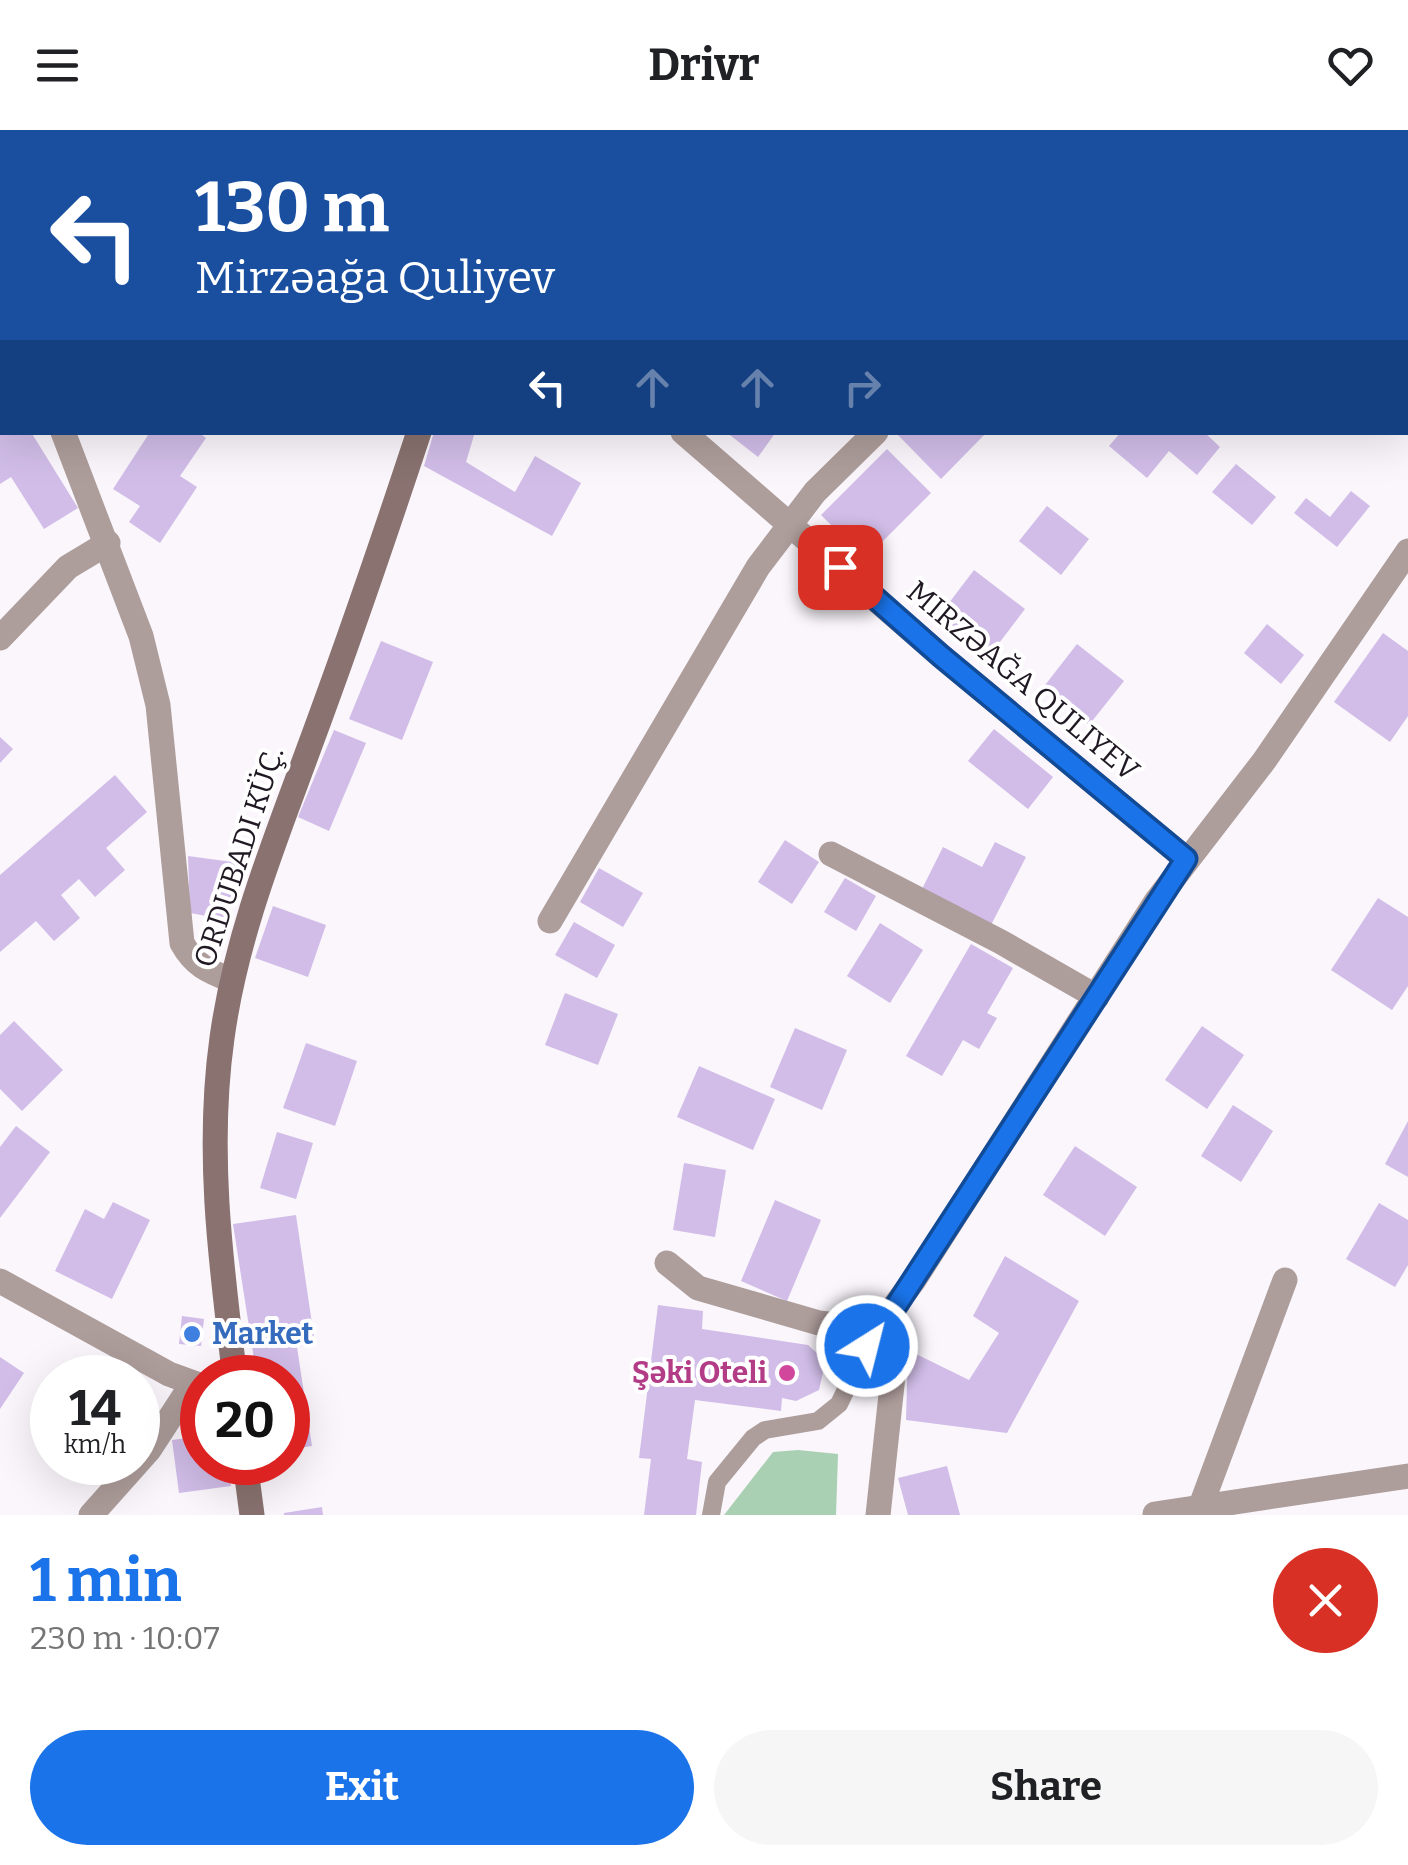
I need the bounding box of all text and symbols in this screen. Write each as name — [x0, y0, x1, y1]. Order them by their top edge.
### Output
icon: menu — [30, 38, 85, 93]
text: Drivr — [648, 38, 760, 92]
icon: heart — [1323, 38, 1378, 93]
text: 130 m — [195, 166, 389, 250]
icon: left — [30, 170, 160, 300]
text: Mirzəağa Quliyev — [195, 251, 555, 305]
icon: left — [520, 360, 575, 415]
icon: ahead — [625, 360, 680, 415]
icon: ahead — [730, 360, 785, 415]
icon: right — [835, 360, 890, 415]
pin — [798, 525, 883, 610]
icon: arrive — [813, 540, 868, 595]
street label: MIRZƏAĞA QULIYEV — [900, 573, 1147, 789]
street label: ORDUBADI KÜÇ. — [186, 742, 292, 972]
position arrow — [815, 1294, 919, 1398]
place label: Market — [212, 1316, 314, 1352]
marker: Market — [181, 1323, 203, 1345]
speed limit sign: 20 — [180, 1355, 310, 1485]
place label: Şəki Oteli — [632, 1355, 767, 1391]
marker: Şəki Oteli — [776, 1362, 798, 1384]
text: 14 — [69, 1378, 121, 1438]
text: km/h — [64, 1430, 126, 1460]
text: 1 min — [30, 1545, 182, 1617]
button: close — [1273, 1548, 1378, 1653]
text: 230 m · 10:07 — [30, 1619, 219, 1657]
button: Exit — [30, 1730, 694, 1845]
button: Share — [714, 1730, 1378, 1845]

